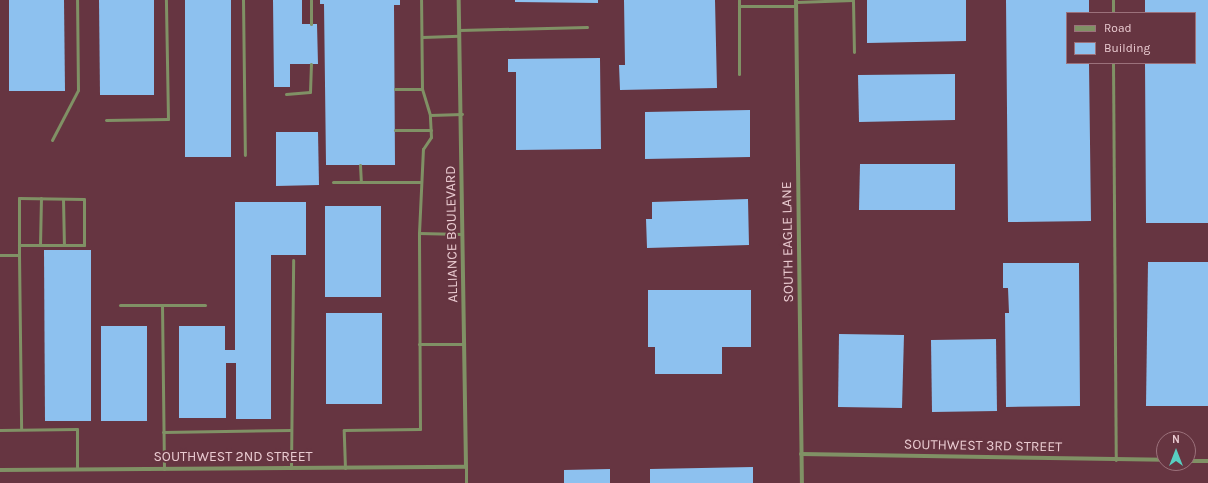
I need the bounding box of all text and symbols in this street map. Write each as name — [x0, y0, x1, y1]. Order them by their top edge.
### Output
legend — [1066, 12, 1196, 64]
text: Road — [1104, 21, 1132, 35]
text: Building — [1104, 41, 1150, 55]
street label: ALLIANCE BOULEVARD — [442, 165, 462, 303]
street label: SOUTH EAGLE LANE — [779, 181, 797, 303]
north arrow — [1156, 431, 1196, 471]
text: N — [1172, 433, 1180, 446]
street label: SOUTHWEST 3RD STREET — [904, 436, 1062, 456]
street label: SOUTHWEST 2ND STREET — [153, 449, 313, 465]

